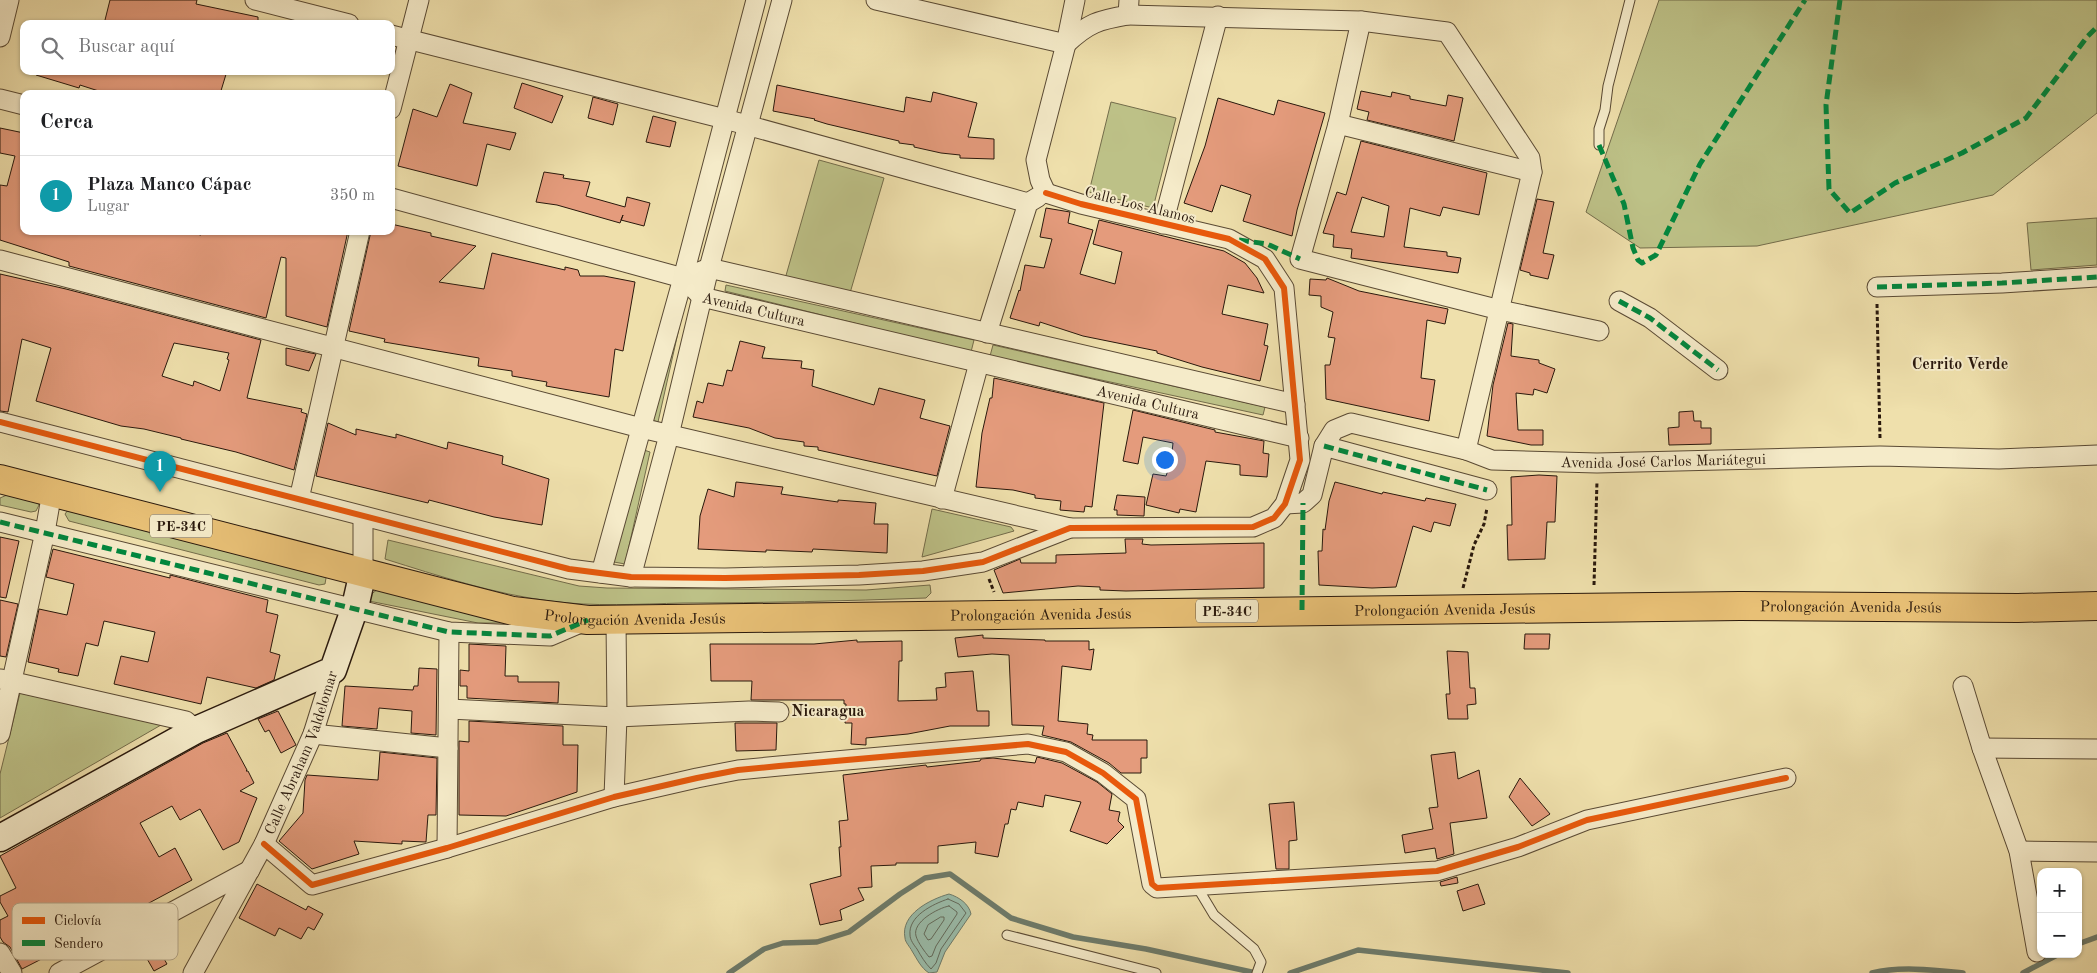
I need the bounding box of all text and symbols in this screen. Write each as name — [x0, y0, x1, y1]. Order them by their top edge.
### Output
search box — [20, 20, 395, 75]
icon: search — [38, 34, 66, 62]
text: Buscar aquí — [78, 38, 174, 57]
text: Cerca — [40, 112, 93, 133]
text: Plaza Manco Cápac — [87, 176, 252, 195]
street label: Calle Los Alamos — [1083, 185, 1197, 227]
text: 1 — [51, 188, 61, 204]
text: 350 m — [330, 188, 375, 204]
text: Lugar — [87, 199, 129, 215]
street label: Avenida Cultura — [700, 291, 807, 330]
district label: Cerrito Verde — [1912, 357, 2008, 373]
street label: Avenida Cultura — [1095, 384, 1201, 423]
your location — [1152, 447, 1178, 473]
pin: 1 — [144, 451, 176, 492]
street label: Avenida José Carlos Mariátegui — [1560, 453, 1766, 472]
road number: PE-34C — [150, 514, 212, 538]
road number: PE-34C — [1196, 600, 1258, 622]
street label: Prolongación Avenida Jesús — [1760, 600, 1942, 616]
street label: Prolongación Avenida Jesús — [1354, 602, 1536, 620]
street label: Prolongación Avenida Jesús — [950, 607, 1132, 625]
street label: Prolongación Avenida Jesús — [543, 609, 726, 629]
street label: Calle Abraham Valdelomar — [263, 669, 341, 837]
district label: Nicaragua — [791, 704, 865, 720]
map controls — [2037, 868, 2082, 958]
button: + — [2037, 868, 2082, 913]
legend — [12, 903, 178, 960]
button: − — [2037, 913, 2082, 958]
text: Ciclovía — [54, 914, 102, 928]
text: Sendero — [54, 937, 103, 951]

